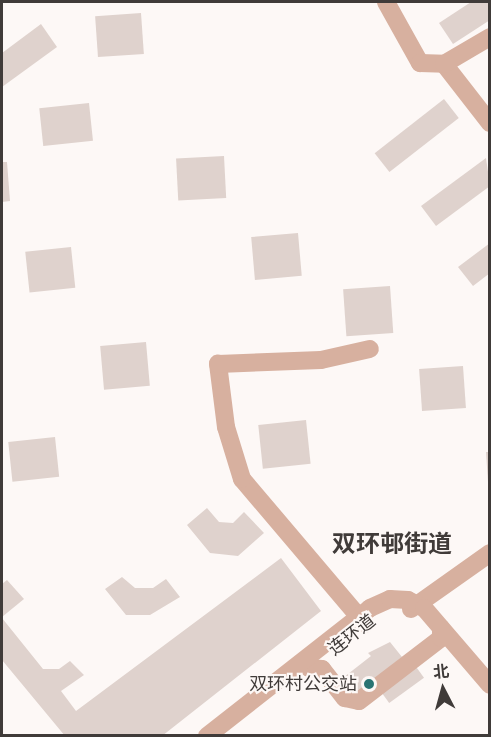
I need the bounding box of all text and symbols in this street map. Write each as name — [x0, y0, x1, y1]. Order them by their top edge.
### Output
district label: 双环邨街道 — [332, 530, 452, 558]
street label: 连环道 — [324, 610, 380, 660]
north arrow — [413, 659, 473, 719]
text: 北 — [432, 659, 450, 683]
place label: 双环村公交站 — [249, 673, 357, 695]
marker: 双环村公交站 — [362, 677, 376, 691]

